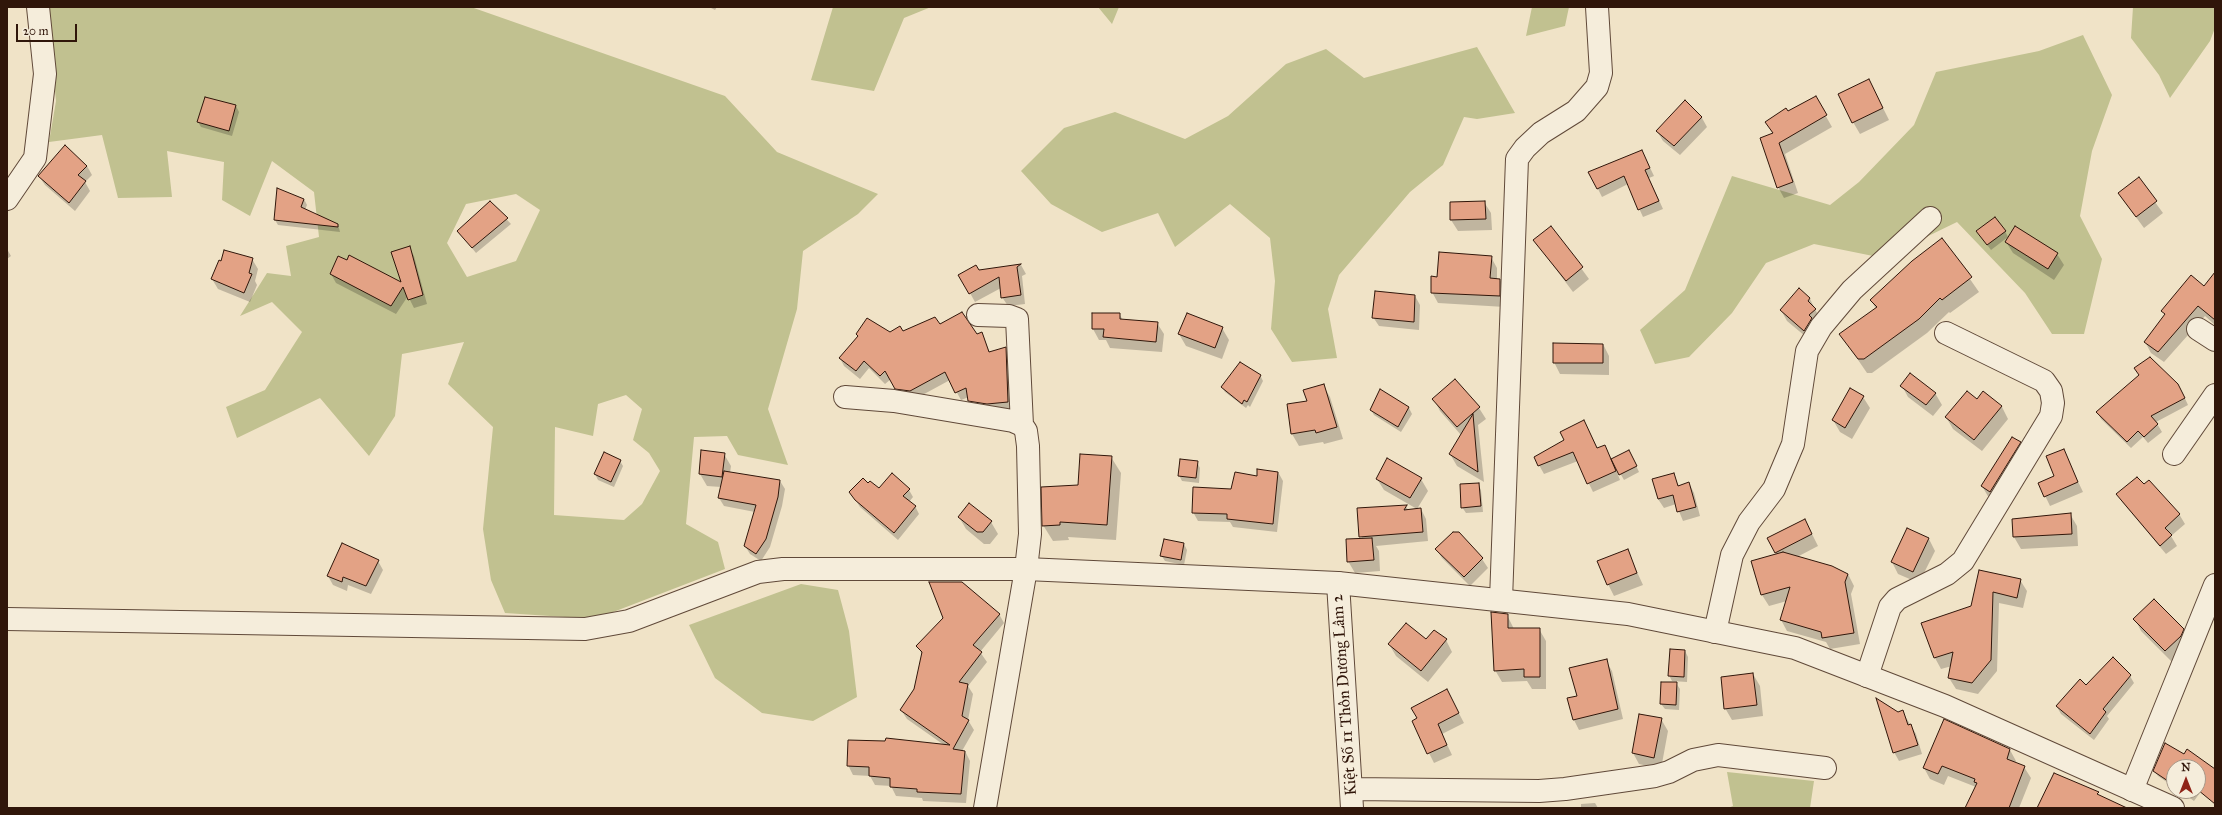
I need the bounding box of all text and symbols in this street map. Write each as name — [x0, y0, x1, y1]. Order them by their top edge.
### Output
scale bar — [18, 16, 79, 42]
text: 20 m — [23, 24, 49, 38]
street label: Kiệt Số 11 Thôn Dương Lâm 2 — [1328, 594, 1362, 796]
north arrow — [2166, 759, 2206, 799]
text: N — [2181, 761, 2191, 774]

